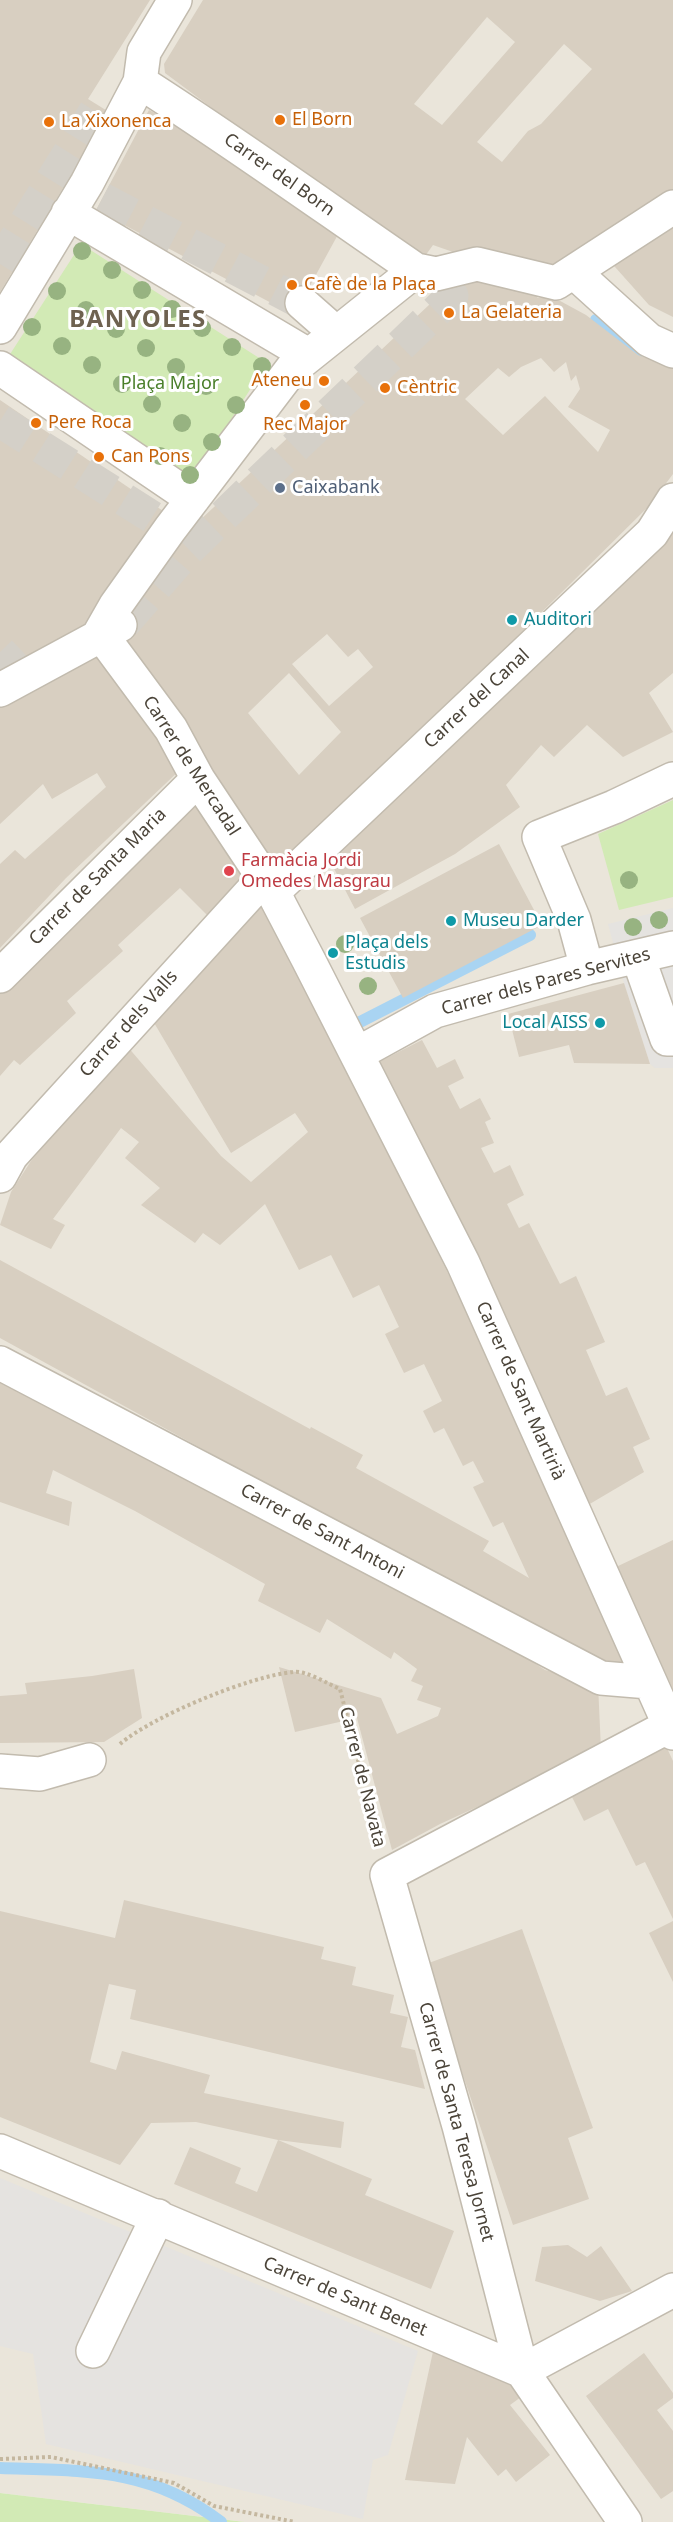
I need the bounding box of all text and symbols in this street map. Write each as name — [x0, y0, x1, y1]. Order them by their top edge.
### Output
place label: El Born — [292, 109, 352, 131]
place label: La Xixonenca — [61, 111, 172, 133]
marker: El Born — [273, 113, 287, 127]
marker: La Xixonenca — [42, 115, 56, 129]
street label: Carrer del Born — [220, 129, 338, 221]
place label: Cafè de la Plaça — [304, 274, 436, 296]
marker: Cafè de la Plaça — [285, 278, 299, 292]
place label: La Gelateria — [461, 302, 562, 324]
district label: BANYOLES — [69, 306, 207, 334]
marker: La Gelateria — [442, 306, 456, 320]
place label: Ateneu — [251, 370, 312, 392]
park label: Plaça Major — [121, 373, 219, 395]
marker: Ateneu — [317, 374, 331, 388]
place label: Cèntric — [397, 377, 457, 399]
marker: Cèntric — [378, 381, 392, 395]
marker: Rec Major — [298, 398, 312, 412]
place label: Pere Roca — [48, 412, 132, 434]
place label: Rec Major — [263, 414, 347, 436]
marker: Pere Roca — [29, 416, 43, 430]
place label: Can Pons — [111, 446, 190, 468]
marker: Can Pons — [92, 450, 106, 464]
place label: Caixabank — [292, 477, 380, 499]
marker: Caixabank — [273, 481, 287, 495]
place label: Auditori — [524, 609, 592, 631]
marker: Auditori — [505, 613, 519, 627]
street label: Carrer del Canal — [420, 645, 534, 753]
street label: Carrer de Mercadal — [138, 692, 244, 840]
street label: Carrer de Santa Maria — [25, 804, 171, 950]
place label: Farmàcia Jordi Omedes Masgrau — [241, 850, 391, 892]
marker: Farmàcia Jordi Omedes Masgrau — [222, 864, 236, 878]
place label: Museu Darder — [463, 910, 584, 932]
marker: Museu Darder — [444, 914, 458, 928]
place label: Plaça dels Estudis — [345, 932, 429, 974]
street label: Carrer dels Pares Servites — [439, 944, 653, 1020]
marker: Plaça dels Estudis — [326, 946, 340, 960]
street label: Carrer dels Valls — [76, 966, 182, 1082]
place label: Local AISS — [502, 1012, 588, 1034]
marker: Local AISS — [593, 1016, 607, 1030]
street label: Carrer de Sant Martirià — [471, 1298, 569, 1484]
street label: Carrer de Sant Antoni — [236, 1480, 408, 1584]
street label: Carrer de Navata — [334, 1705, 390, 1849]
street label: Carrer de Santa Teresa Jornet — [414, 2000, 498, 2244]
street label: Carrer de Sant Benet — [260, 2253, 430, 2341]

